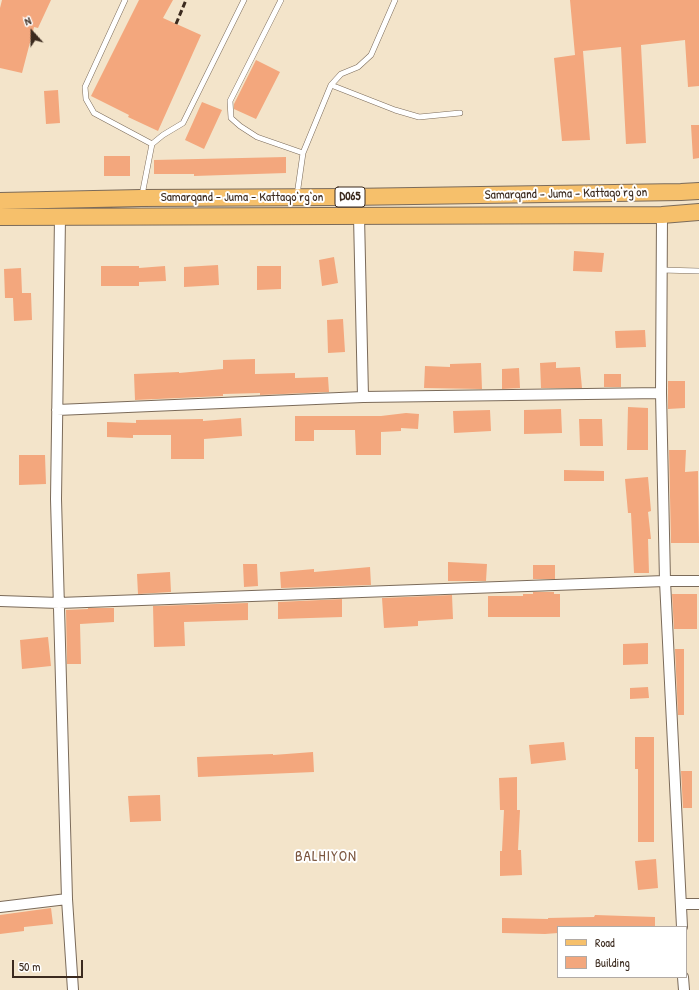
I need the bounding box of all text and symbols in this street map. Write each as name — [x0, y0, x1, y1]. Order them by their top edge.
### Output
north arrow — [12, 12, 52, 52]
text: N — [22, 13, 33, 28]
street label: Samarqand - Juma - Kattaqo‘rg‘on — [485, 185, 647, 203]
road number: D065 — [335, 187, 365, 207]
street label: Samarqand - Juma - Kattaqo‘rg‘on — [161, 190, 323, 206]
district label: BALHIYON — [295, 848, 357, 866]
legend — [557, 926, 687, 978]
text: Road — [595, 934, 615, 951]
scale bar — [14, 952, 85, 978]
text: Building — [595, 954, 630, 971]
text: 50 m — [19, 958, 40, 975]

